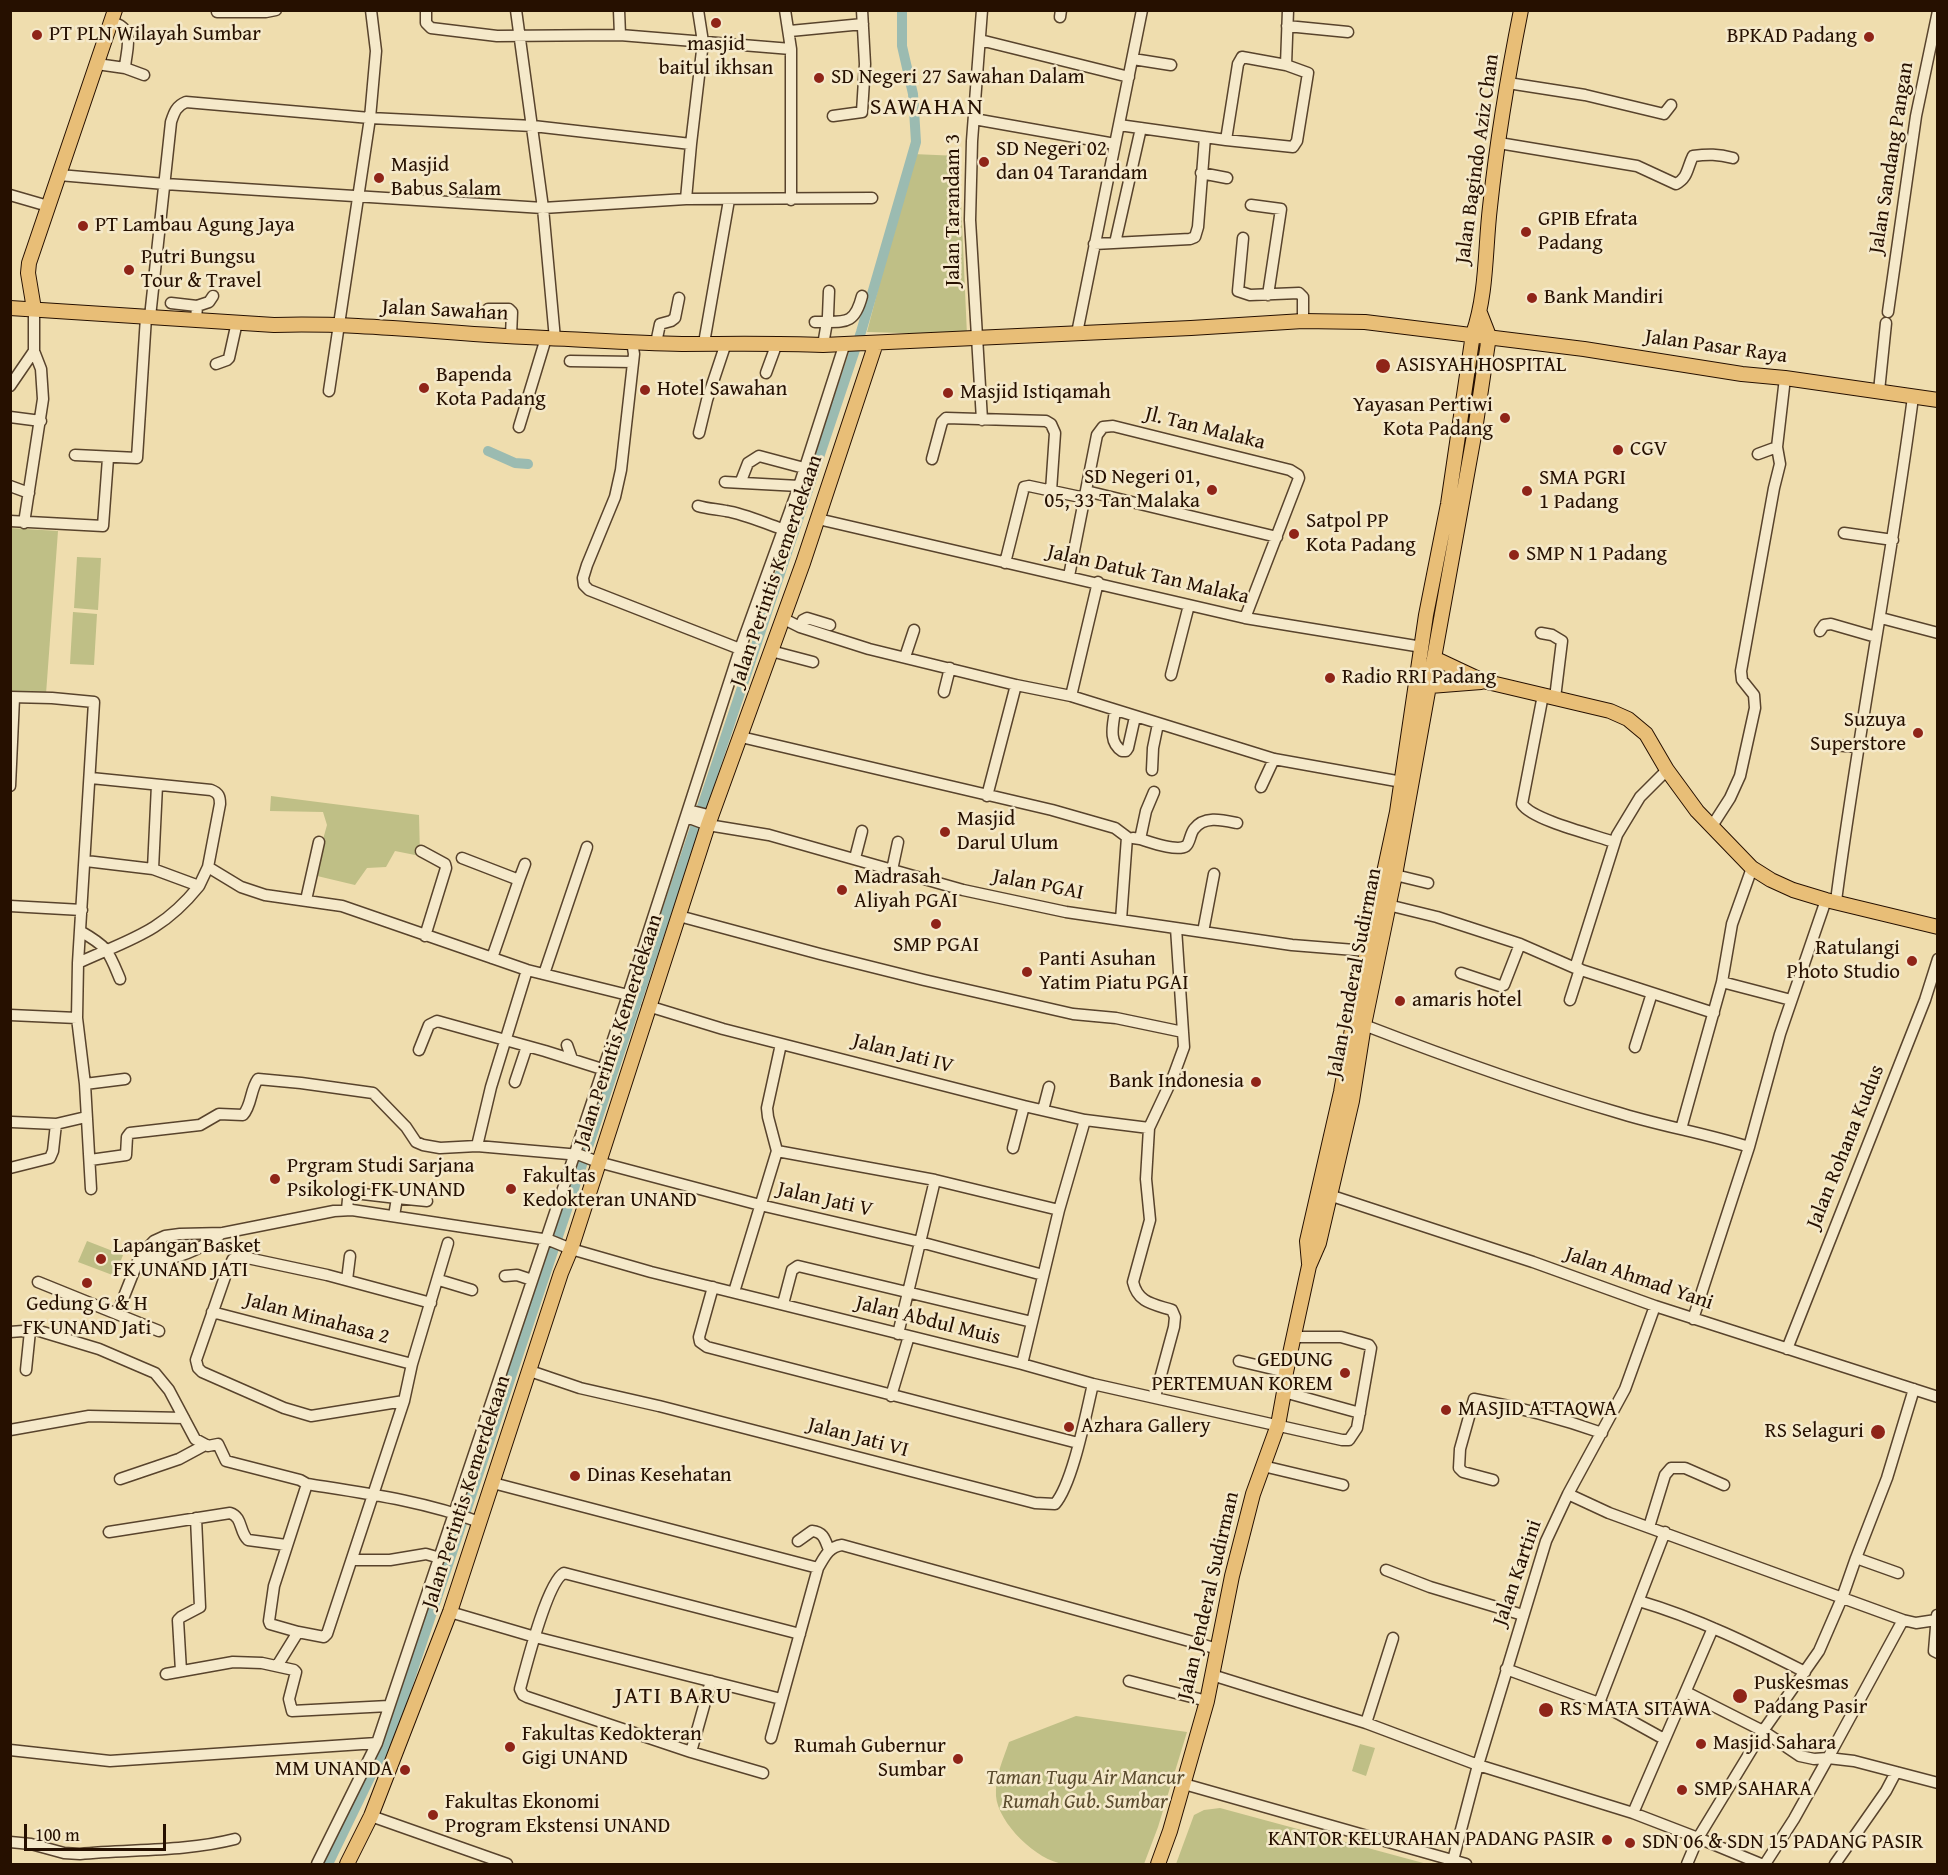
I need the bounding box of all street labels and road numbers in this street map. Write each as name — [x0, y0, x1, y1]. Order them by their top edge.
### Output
street label: Jalan Bagindo Aziz Chan — [1451, 52, 1505, 266]
street label: Jalan Sandang Pangan — [1864, 60, 1920, 256]
street label: Jalan Tarandam 3 — [941, 134, 967, 286]
street label: Jalan Sawahan — [381, 295, 509, 327]
street label: Jalan Pasar Raya — [1643, 325, 1789, 369]
street label: Jl. Tan Malaka — [1142, 402, 1268, 456]
street label: Jalan Perintis Kemerdekaan — [725, 452, 829, 690]
street label: Jalan Datuk Tan Malaka — [1045, 540, 1251, 610]
street label: Jalan PGAI — [991, 864, 1085, 906]
street label: Jalan Jenderal Sudirman — [1322, 866, 1388, 1080]
street label: Jalan Perintis Kemerdekaan — [569, 911, 669, 1151]
street label: Jalan Jati IV — [850, 1028, 956, 1080]
street label: Jalan Rohana Kudus — [1802, 1061, 1890, 1233]
street label: Jalan Jati V — [775, 1177, 875, 1223]
street label: Jalan Ahmad Yani — [1562, 1242, 1716, 1316]
street label: Jalan Minahasa 2 — [242, 1288, 392, 1350]
street label: Jalan Abdul Muis — [853, 1291, 1003, 1351]
street label: Jalan Perintis Kemerdekaan — [417, 1372, 517, 1612]
street label: Jalan Jati VI — [805, 1412, 911, 1464]
street label: Jalan Jenderal Sudirman — [1173, 1489, 1245, 1703]
street label: Jalan Kartini — [1488, 1517, 1548, 1629]

